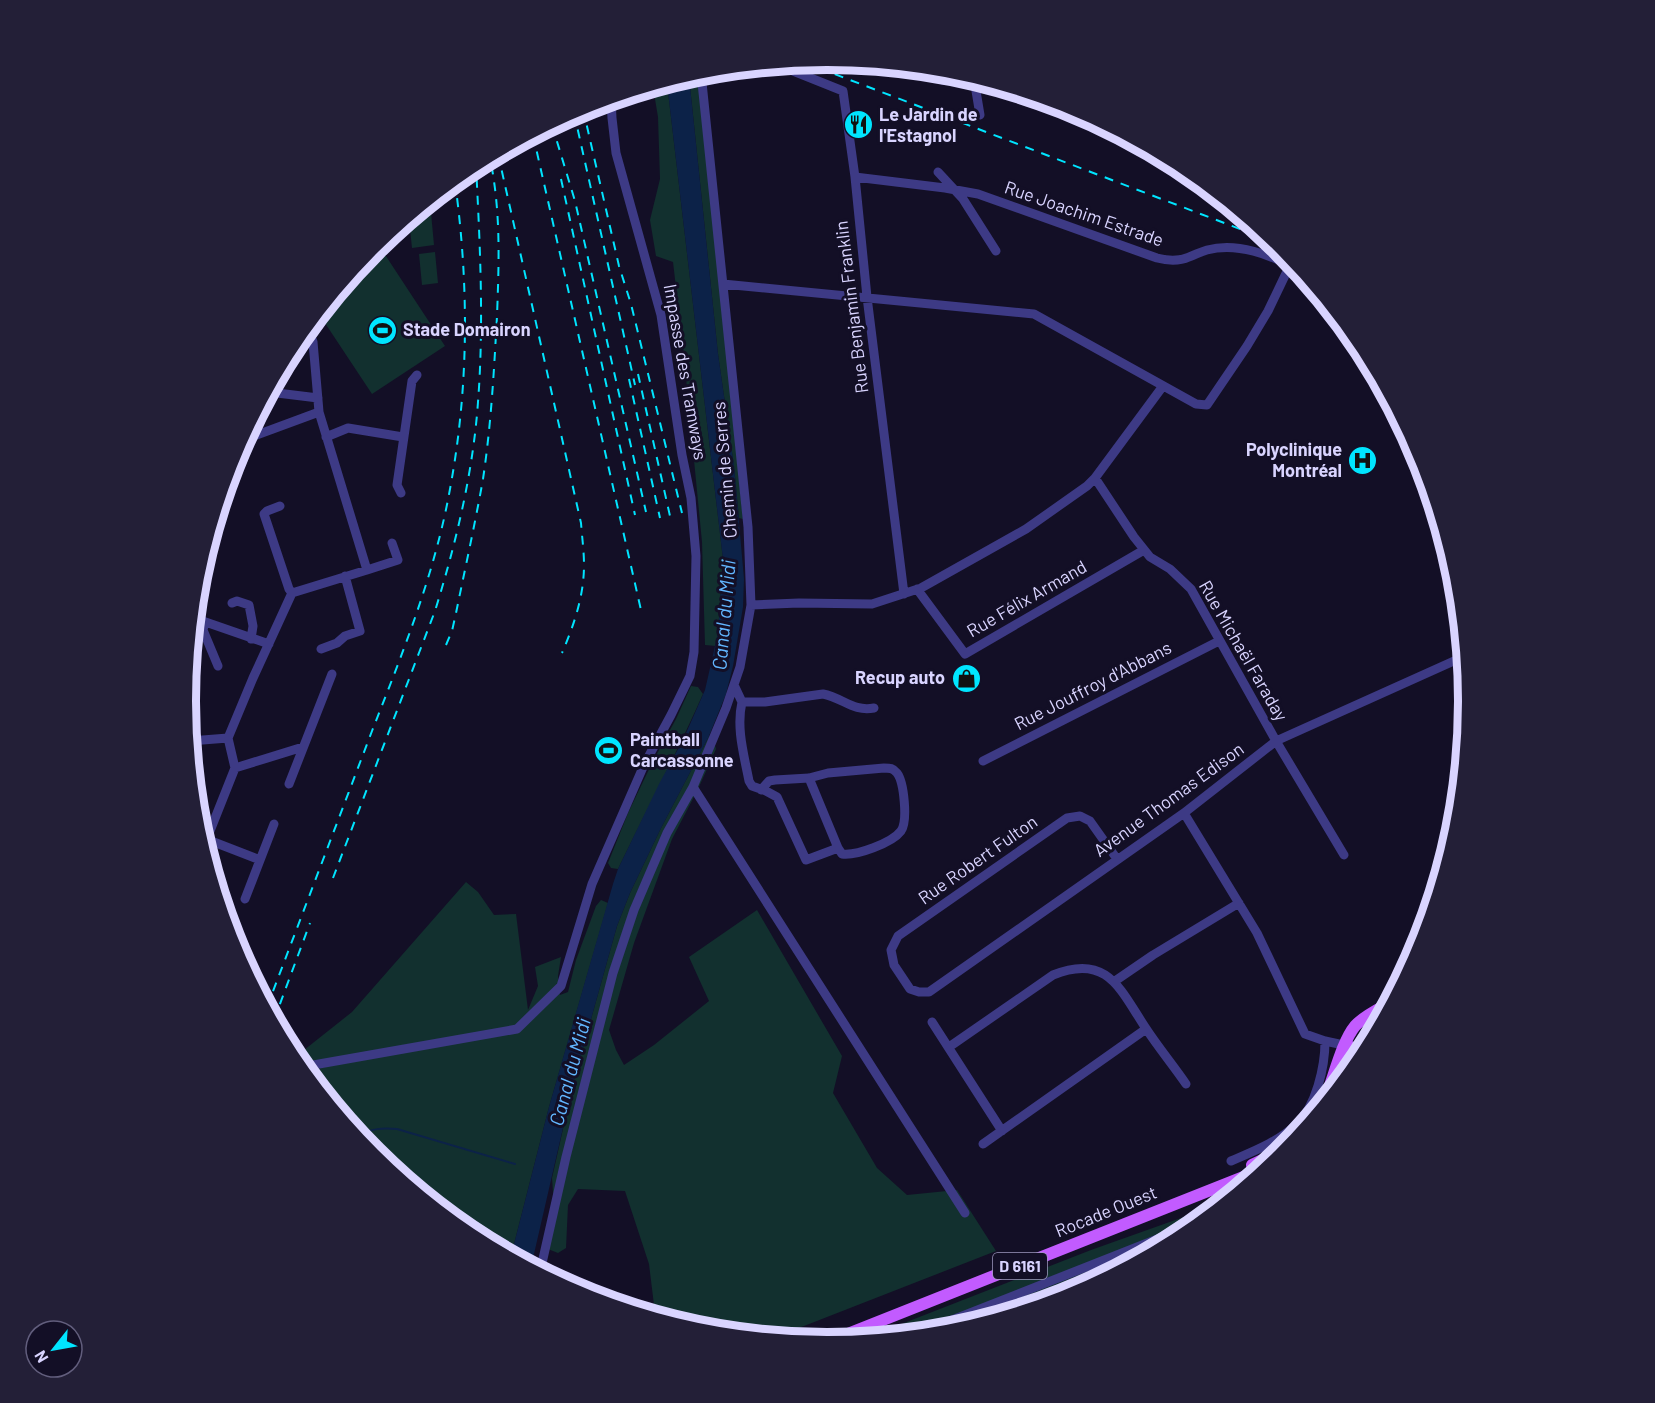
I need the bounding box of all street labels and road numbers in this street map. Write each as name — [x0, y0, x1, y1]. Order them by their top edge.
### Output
street label: Rue Joachim Estrade — [1002, 176, 1167, 251]
street label: Rue Benjamin Franklin — [830, 220, 873, 395]
street label: Impasse des Tramways — [660, 282, 712, 462]
street label: Chemin de Serres — [707, 401, 741, 539]
street label: Rue Félix Armand — [963, 555, 1090, 641]
street label: Rue Michaël Faraday — [1195, 576, 1293, 725]
street label: Rue Jouffroy d'Abbans — [1010, 636, 1175, 734]
street label: Avenue Thomas Edison — [1089, 737, 1248, 861]
street label: Rue Robert Fulton — [914, 810, 1041, 908]
street label: Rocade Ouest — [1052, 1181, 1160, 1241]
road number: D 6161 — [993, 1253, 1047, 1279]

